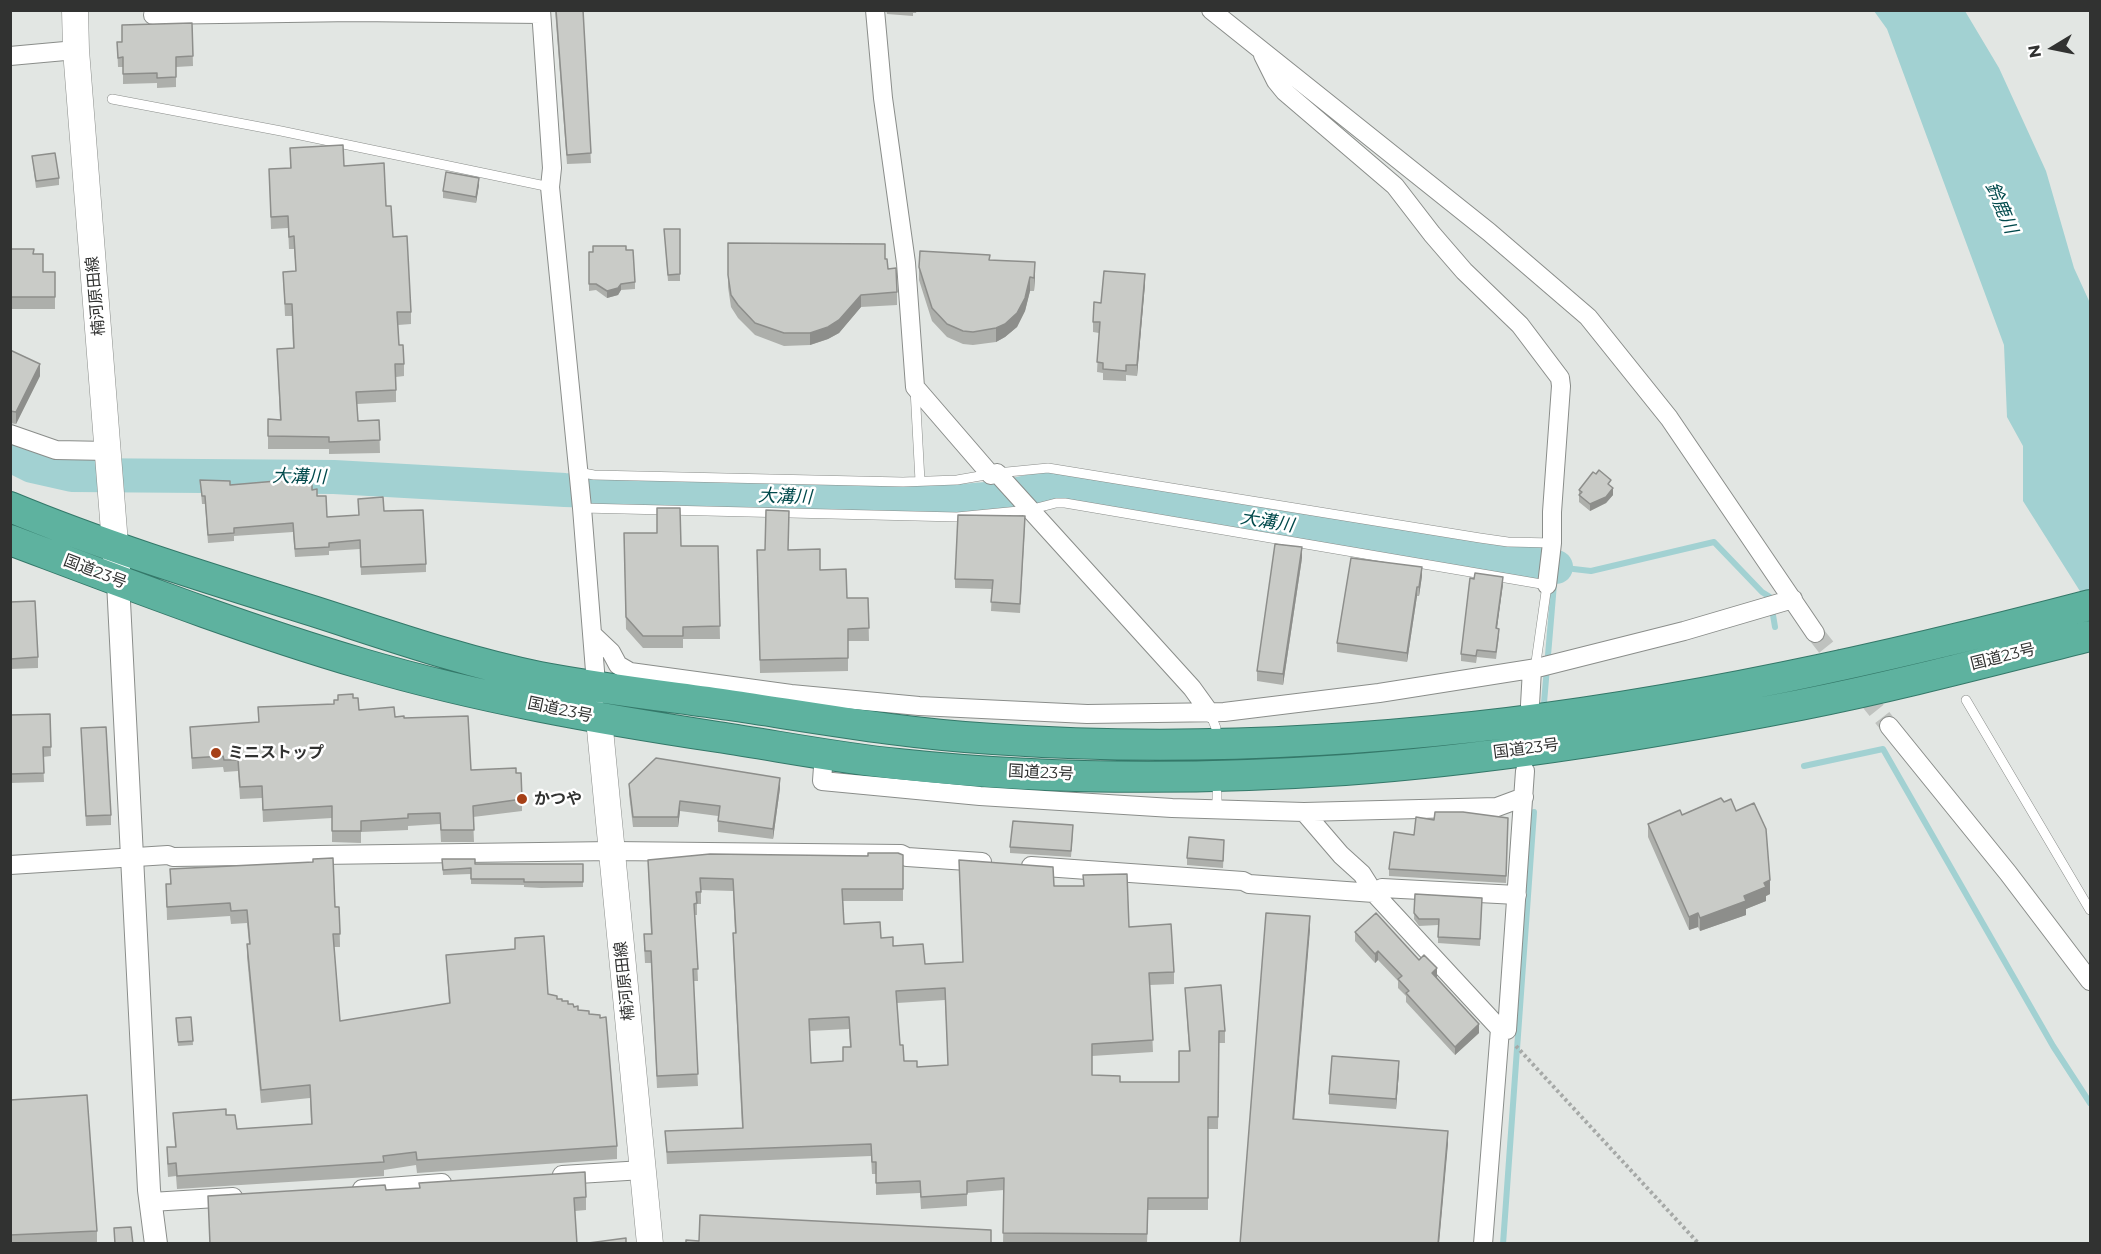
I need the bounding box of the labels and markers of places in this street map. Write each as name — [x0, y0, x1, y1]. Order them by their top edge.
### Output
place label: ミニストップ — [228, 743, 324, 763]
marker: ミニストップ — [209, 746, 223, 760]
place label: かつや — [534, 789, 582, 809]
marker: かつや — [515, 792, 529, 806]

